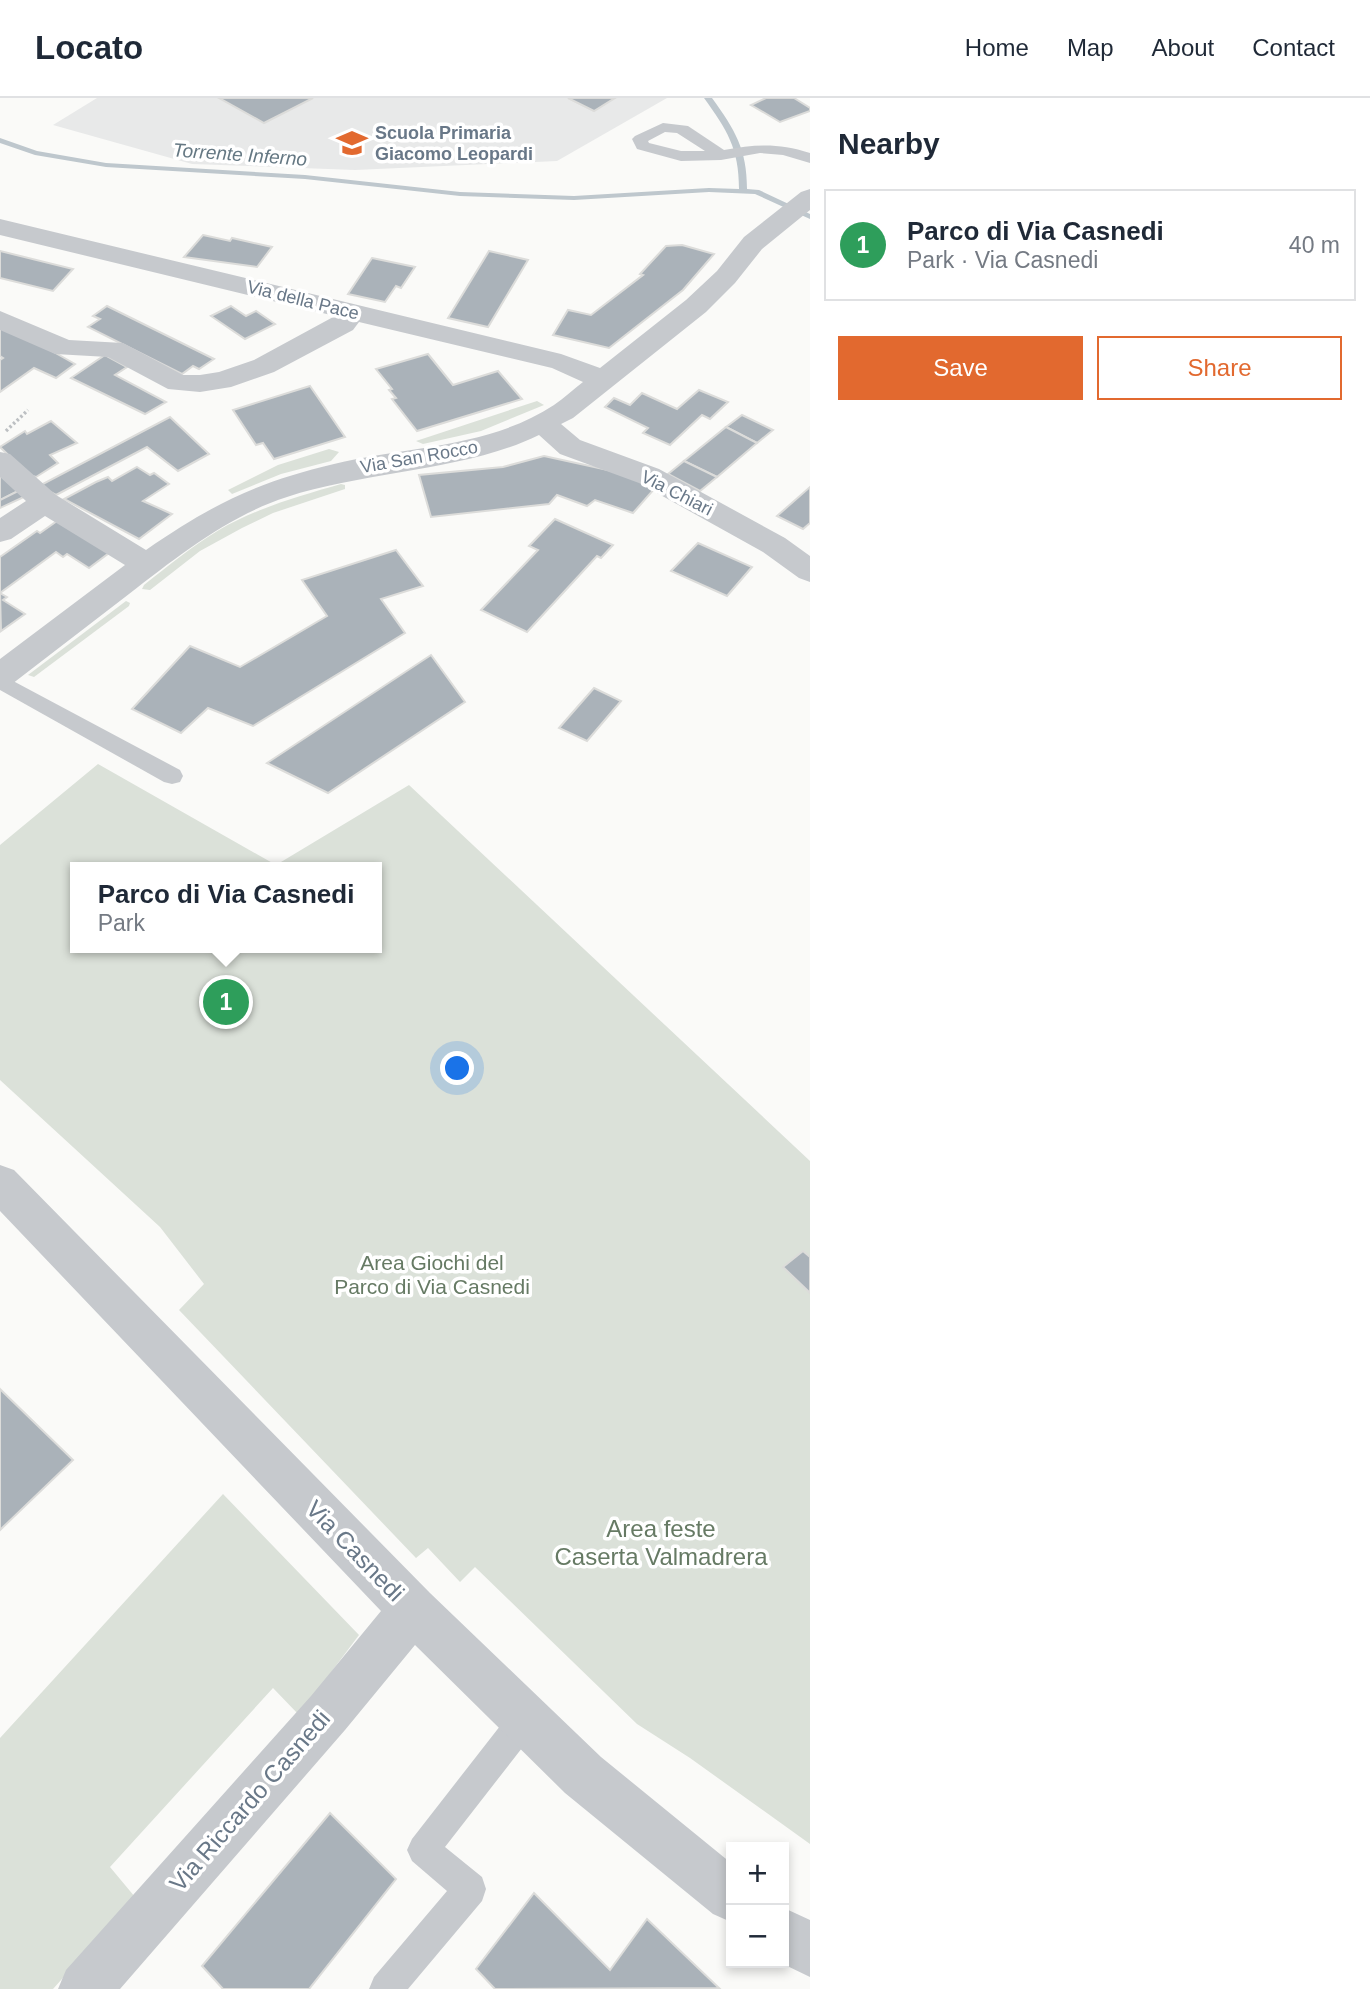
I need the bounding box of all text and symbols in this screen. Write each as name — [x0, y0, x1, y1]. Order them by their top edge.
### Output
text: Locato — [35, 29, 143, 66]
text: Home — [965, 34, 1029, 61]
text: Map — [1067, 34, 1114, 61]
text: About — [1152, 34, 1214, 61]
text: Contact — [1252, 34, 1335, 61]
place label: Scuola Primaria Giacomo Leopardi — [375, 123, 533, 164]
school or university icon: Scuola Primaria Giacomo Leopardi — [335, 126, 369, 160]
text: Nearby — [838, 127, 940, 160]
water label: Torrente Inferno — [172, 139, 308, 170]
text: Parco di Via Casnedi — [907, 216, 1164, 246]
text: 1 — [857, 232, 869, 258]
text: 40 m — [1289, 232, 1340, 258]
text: Park · Via Casnedi — [907, 247, 1098, 273]
street label: Via della Pace — [245, 276, 361, 324]
button: Save — [838, 336, 1083, 400]
button: Share — [1097, 336, 1342, 400]
street label: Via San Rocco — [359, 437, 479, 477]
street label: Via Chiari — [638, 466, 716, 520]
popup — [70, 862, 382, 953]
text: Parco di Via Casnedi — [98, 879, 354, 909]
text: Park — [98, 910, 145, 936]
pin: 1 — [203, 976, 249, 1028]
your location — [440, 1051, 474, 1085]
park label: Area Giochi del Parco di Via Casnedi — [334, 1251, 530, 1298]
street label: Via Casnedi — [301, 1495, 410, 1606]
park label: Area feste Caserta Valmadrera — [555, 1515, 768, 1570]
street label: Via Riccardo Casnedi — [164, 1705, 335, 1896]
map controls — [726, 1842, 789, 1968]
button: + — [726, 1842, 789, 1905]
button: − — [726, 1905, 789, 1968]

